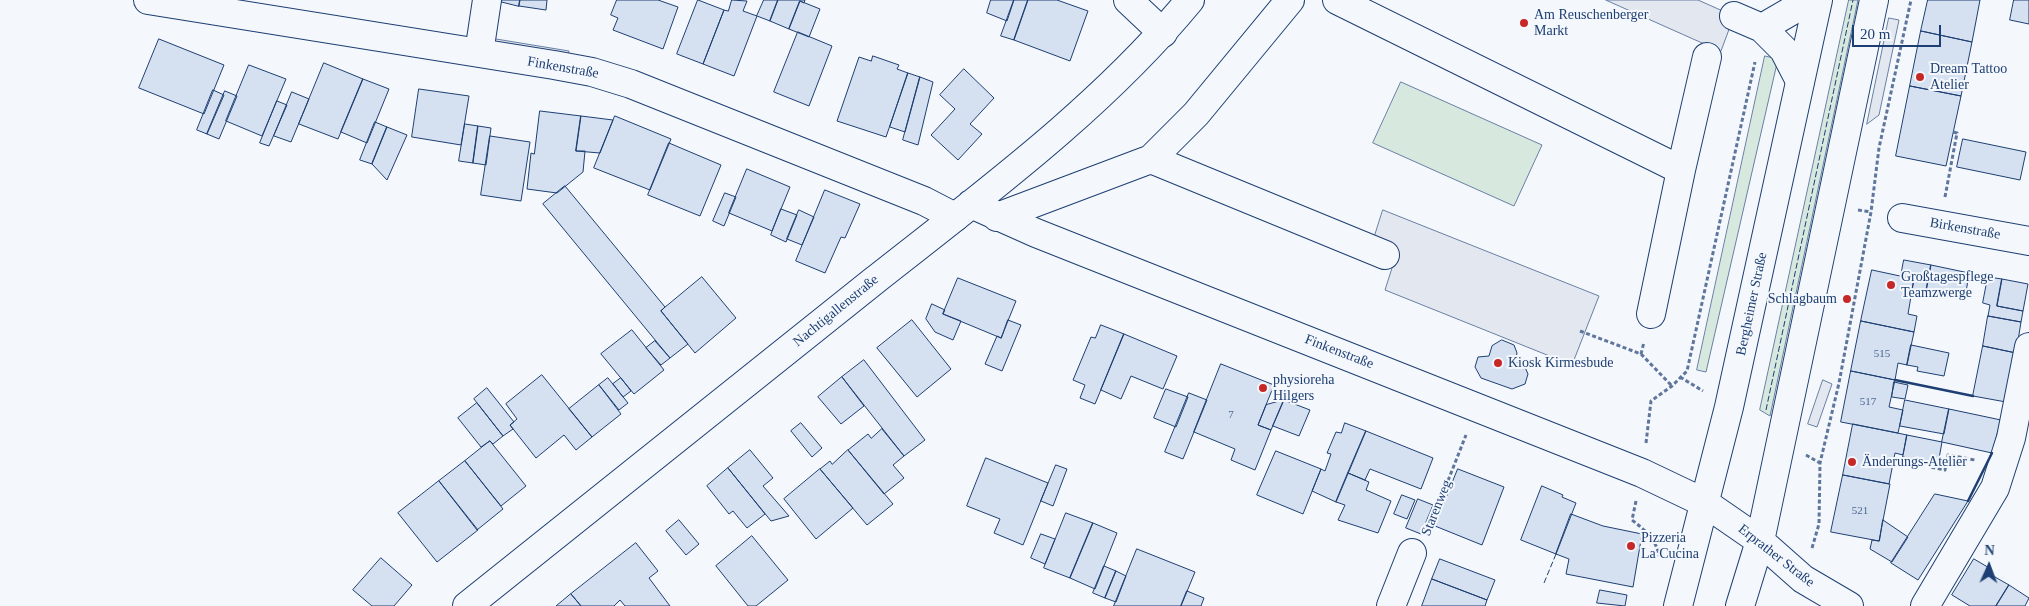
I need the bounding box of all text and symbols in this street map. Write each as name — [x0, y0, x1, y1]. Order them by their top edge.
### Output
place label: Am Reuschenberger Markt — [1534, 7, 1648, 40]
scale bar — [1854, 15, 1943, 47]
marker: Am Reuschenberger Markt — [1518, 17, 1530, 29]
text: 20 m — [1860, 26, 1890, 42]
street label: Finkenstraße — [526, 53, 600, 83]
place label: Dream Tattoo Atelier — [1930, 61, 2007, 94]
marker: Dream Tattoo Atelier — [1914, 71, 1926, 83]
street label: Birkenstraße — [1928, 215, 2002, 243]
street label: Bergheimer Straße — [1733, 251, 1771, 357]
place label: Großtagespflege Teamzwerge — [1901, 269, 1994, 302]
street label: Nachtigallenstraße — [790, 271, 882, 351]
marker: Großtagespflege Teamzwerge — [1885, 279, 1897, 291]
place label: Schlagbaum — [1768, 291, 1837, 307]
marker: Schlagbaum — [1841, 293, 1853, 305]
street label: Finkenstraße — [1302, 331, 1376, 373]
house number: 515 — [1874, 347, 1890, 361]
place label: Kiosk Kirmesbude — [1508, 355, 1613, 371]
marker: Kiosk Kirmesbude — [1492, 357, 1504, 369]
place label: physioreha Hilgers — [1273, 372, 1334, 404]
marker: physioreha Hilgers — [1257, 382, 1269, 394]
house number: 517 — [1860, 395, 1876, 409]
house number: 7 — [1228, 408, 1234, 422]
place label: Änderungs-Atelier — [1862, 454, 1967, 470]
marker: Änderungs-Atelier — [1846, 456, 1858, 468]
street label: Starenweg — [1418, 477, 1456, 539]
house number: 521 — [1852, 504, 1868, 518]
street label: Erprather Straße — [1735, 521, 1817, 591]
place label: Pizzeria La Cucina — [1641, 530, 1699, 562]
marker: Pizzeria La Cucina — [1625, 540, 1637, 552]
north arrow — [1964, 541, 2014, 591]
text: N — [1984, 543, 1995, 558]

